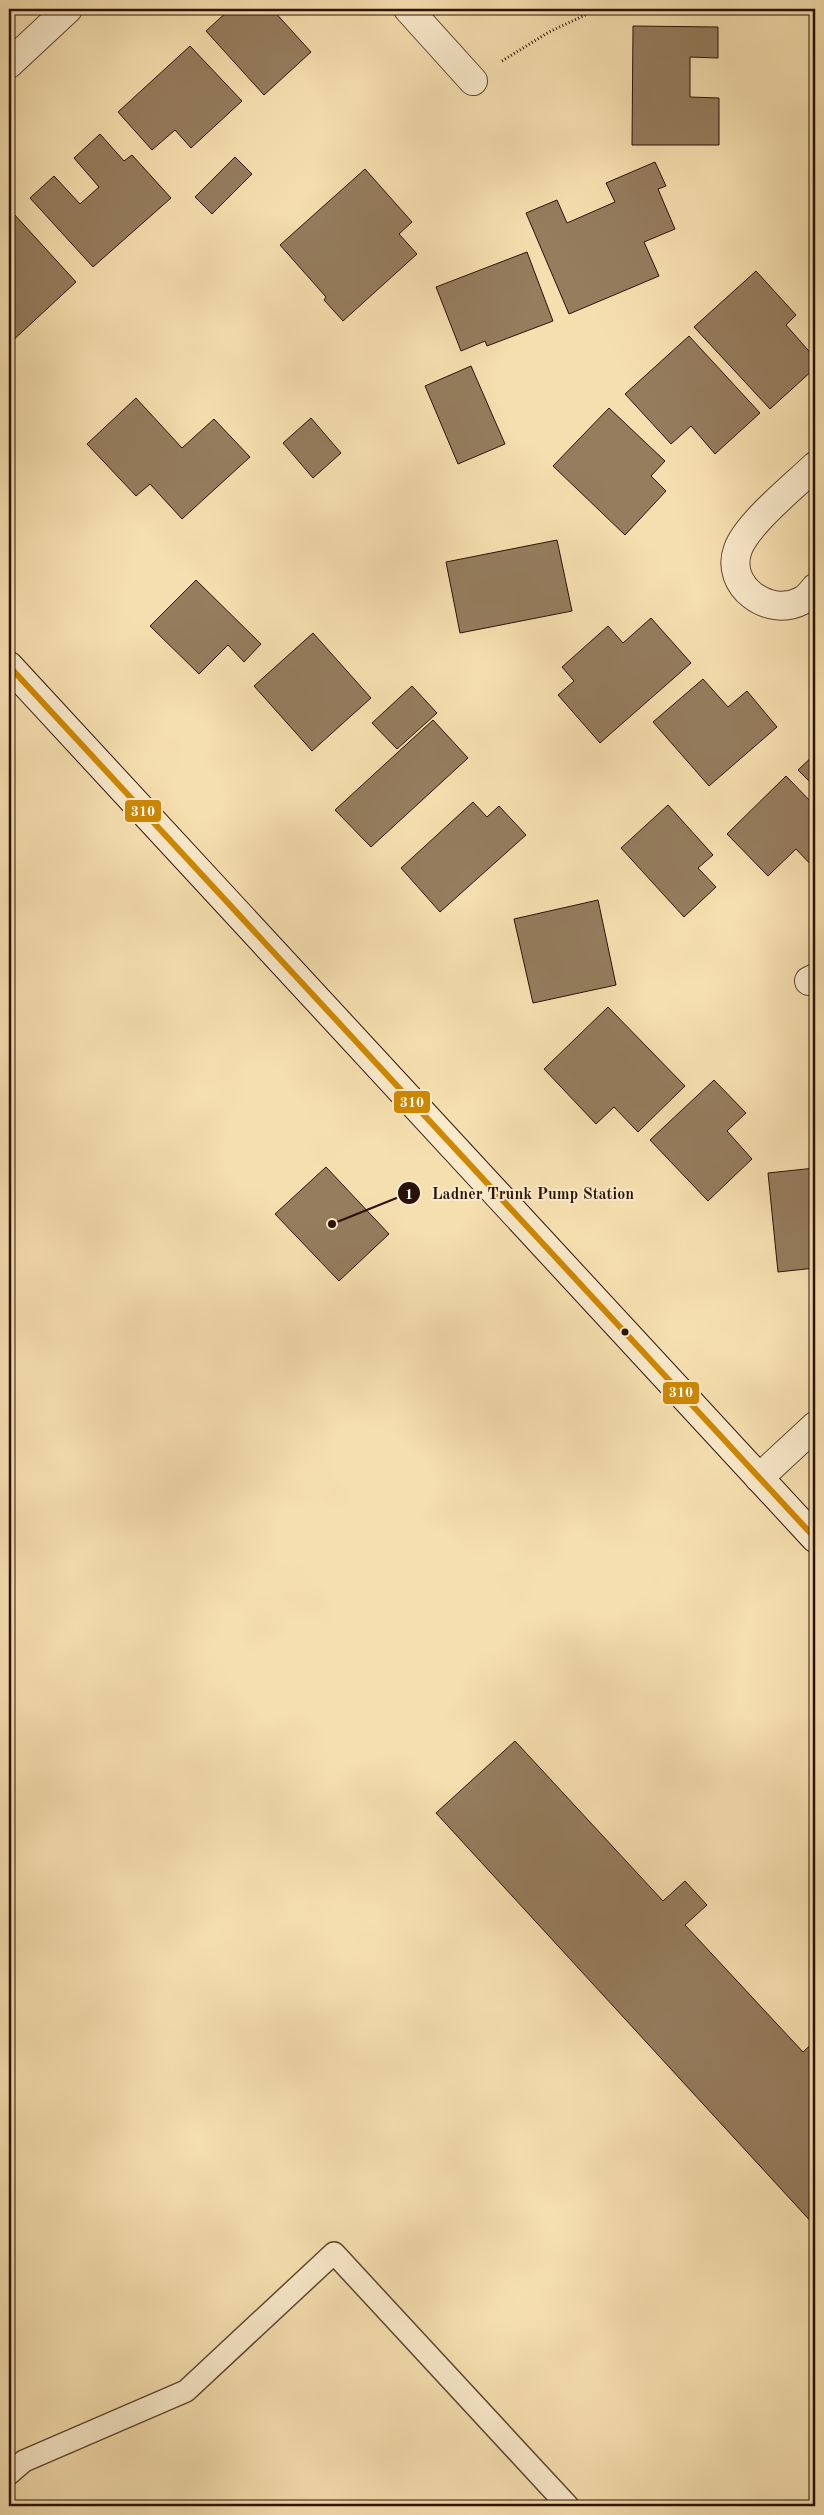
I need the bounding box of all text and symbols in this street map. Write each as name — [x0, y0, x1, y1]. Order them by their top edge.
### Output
line badge: 310 — [124, 799, 162, 823]
text: 310 — [131, 805, 155, 819]
line badge: 310 — [393, 1090, 431, 1114]
text: 310 — [400, 1096, 424, 1110]
callout: Ladner Trunk Pump Station — [396, 1178, 644, 1209]
text: Ladner Trunk Pump Station — [432, 1187, 634, 1203]
text: 1 — [405, 1188, 413, 1203]
unlabelled marker — [620, 1327, 630, 1337]
line badge: 310 — [662, 1381, 700, 1405]
text: 310 — [669, 1386, 693, 1400]

